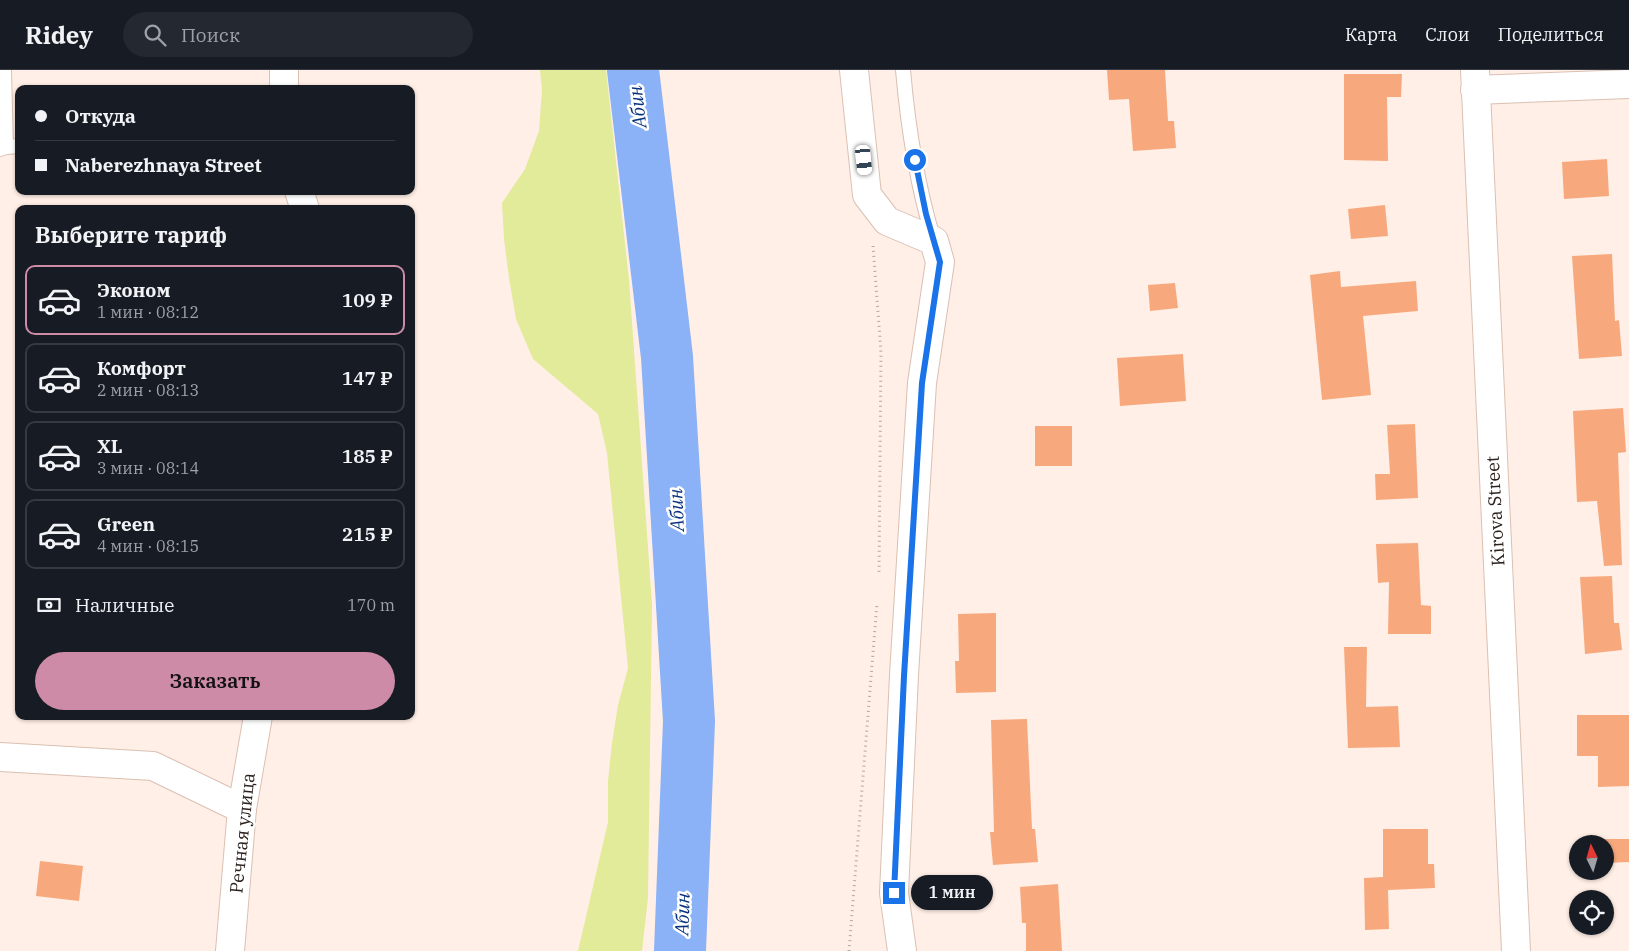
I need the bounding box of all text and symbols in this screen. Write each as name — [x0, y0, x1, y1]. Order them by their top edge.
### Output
search box — [123, 12, 473, 57]
text: Ridey — [25, 19, 93, 51]
icon: search — [141, 21, 169, 49]
text: Поиск — [181, 23, 240, 47]
text: Карта — [1345, 23, 1397, 46]
text: Слои — [1425, 23, 1470, 46]
text: Поделиться — [1498, 23, 1604, 46]
water label: Абин — [622, 84, 652, 132]
text: Откуда — [65, 104, 136, 128]
car — [854, 144, 873, 176]
route start — [904, 149, 926, 171]
text: Naberezhnaya Street — [65, 153, 262, 177]
text: Выберите тариф — [35, 220, 227, 249]
icon: car — [37, 278, 82, 323]
text: Эконом — [97, 278, 170, 302]
text: 109 ₽ — [342, 288, 393, 312]
text: 1 мин · 08:12 — [97, 302, 199, 322]
icon: car — [37, 356, 82, 401]
text: Комфорт — [97, 356, 186, 380]
text: 147 ₽ — [342, 366, 393, 390]
text: 2 мин · 08:13 — [97, 380, 199, 400]
icon: car — [37, 434, 82, 479]
text: XL — [97, 434, 123, 458]
text: 185 ₽ — [342, 444, 393, 468]
street label: Kirova Street — [1481, 455, 1509, 567]
text: 3 мин · 08:14 — [97, 458, 199, 478]
water label: Абин — [663, 488, 689, 534]
icon: car — [37, 512, 82, 557]
text: Green — [97, 512, 155, 536]
text: 215 ₽ — [342, 522, 393, 546]
text: 4 мин · 08:15 — [97, 536, 199, 556]
icon: cash — [35, 591, 63, 619]
text: Наличные — [75, 593, 174, 617]
text: 170 m — [347, 595, 395, 615]
button: Заказать — [35, 652, 395, 710]
street label: Речная улица — [224, 771, 260, 895]
north arrow — [1569, 835, 1614, 880]
map controls — [1569, 835, 1614, 935]
callout: 1 мин — [912, 876, 994, 910]
route end — [883, 882, 905, 904]
text: 1 мин — [929, 882, 975, 902]
button: locate — [1569, 890, 1614, 935]
water label: Абин — [669, 892, 695, 938]

